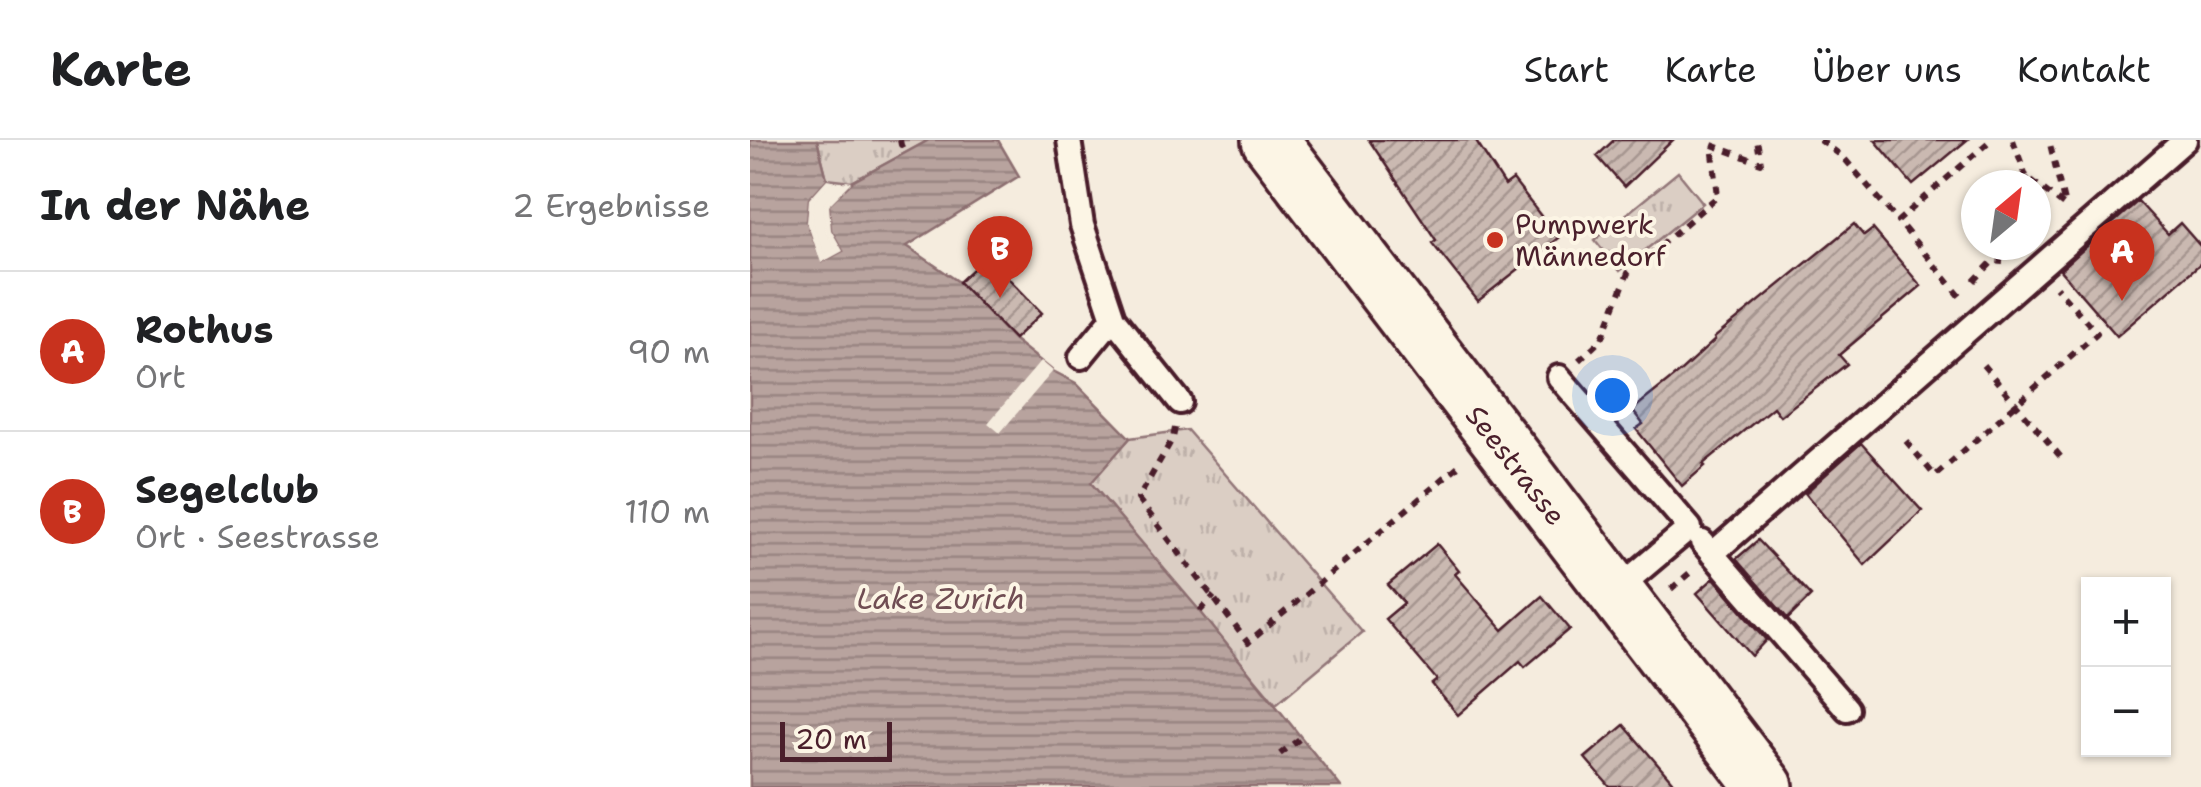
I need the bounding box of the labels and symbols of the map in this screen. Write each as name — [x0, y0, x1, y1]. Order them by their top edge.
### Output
north arrow — [1961, 170, 2051, 260]
place label: Pumpwerk Männedorf — [1515, 205, 1667, 275]
pin: B — [968, 216, 1032, 298]
pin: A — [2090, 219, 2154, 301]
marker: Pumpwerk Männedorf — [1484, 229, 1506, 251]
your location — [1587, 370, 1638, 421]
street label: Seestrasse — [1457, 397, 1575, 533]
water label: Lake Zurich — [857, 578, 1025, 619]
scale bar — [780, 717, 892, 762]

